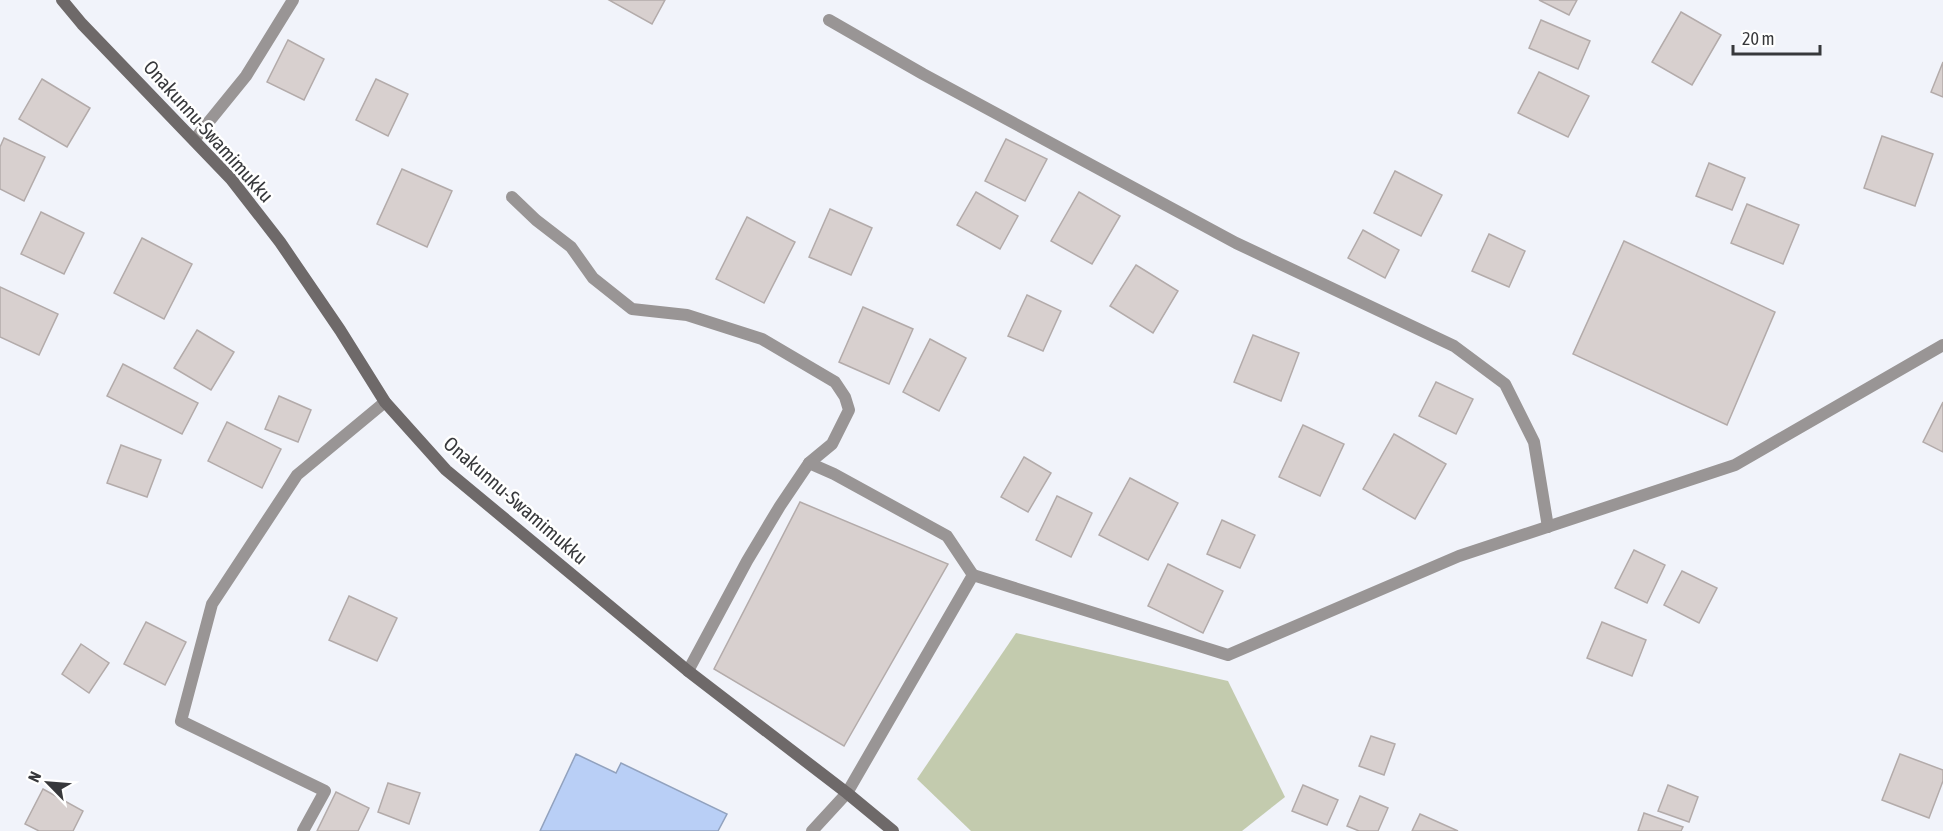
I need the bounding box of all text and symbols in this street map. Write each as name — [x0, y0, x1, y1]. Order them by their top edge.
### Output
scale bar — [1733, 18, 1820, 56]
text: 20 m — [1742, 28, 1774, 49]
street label: Onakunnu-Swamimukku — [139, 55, 279, 207]
street label: Onakunnu-Swamimukku — [439, 431, 593, 569]
north arrow — [18, 753, 78, 813]
text: N — [24, 769, 45, 785]

